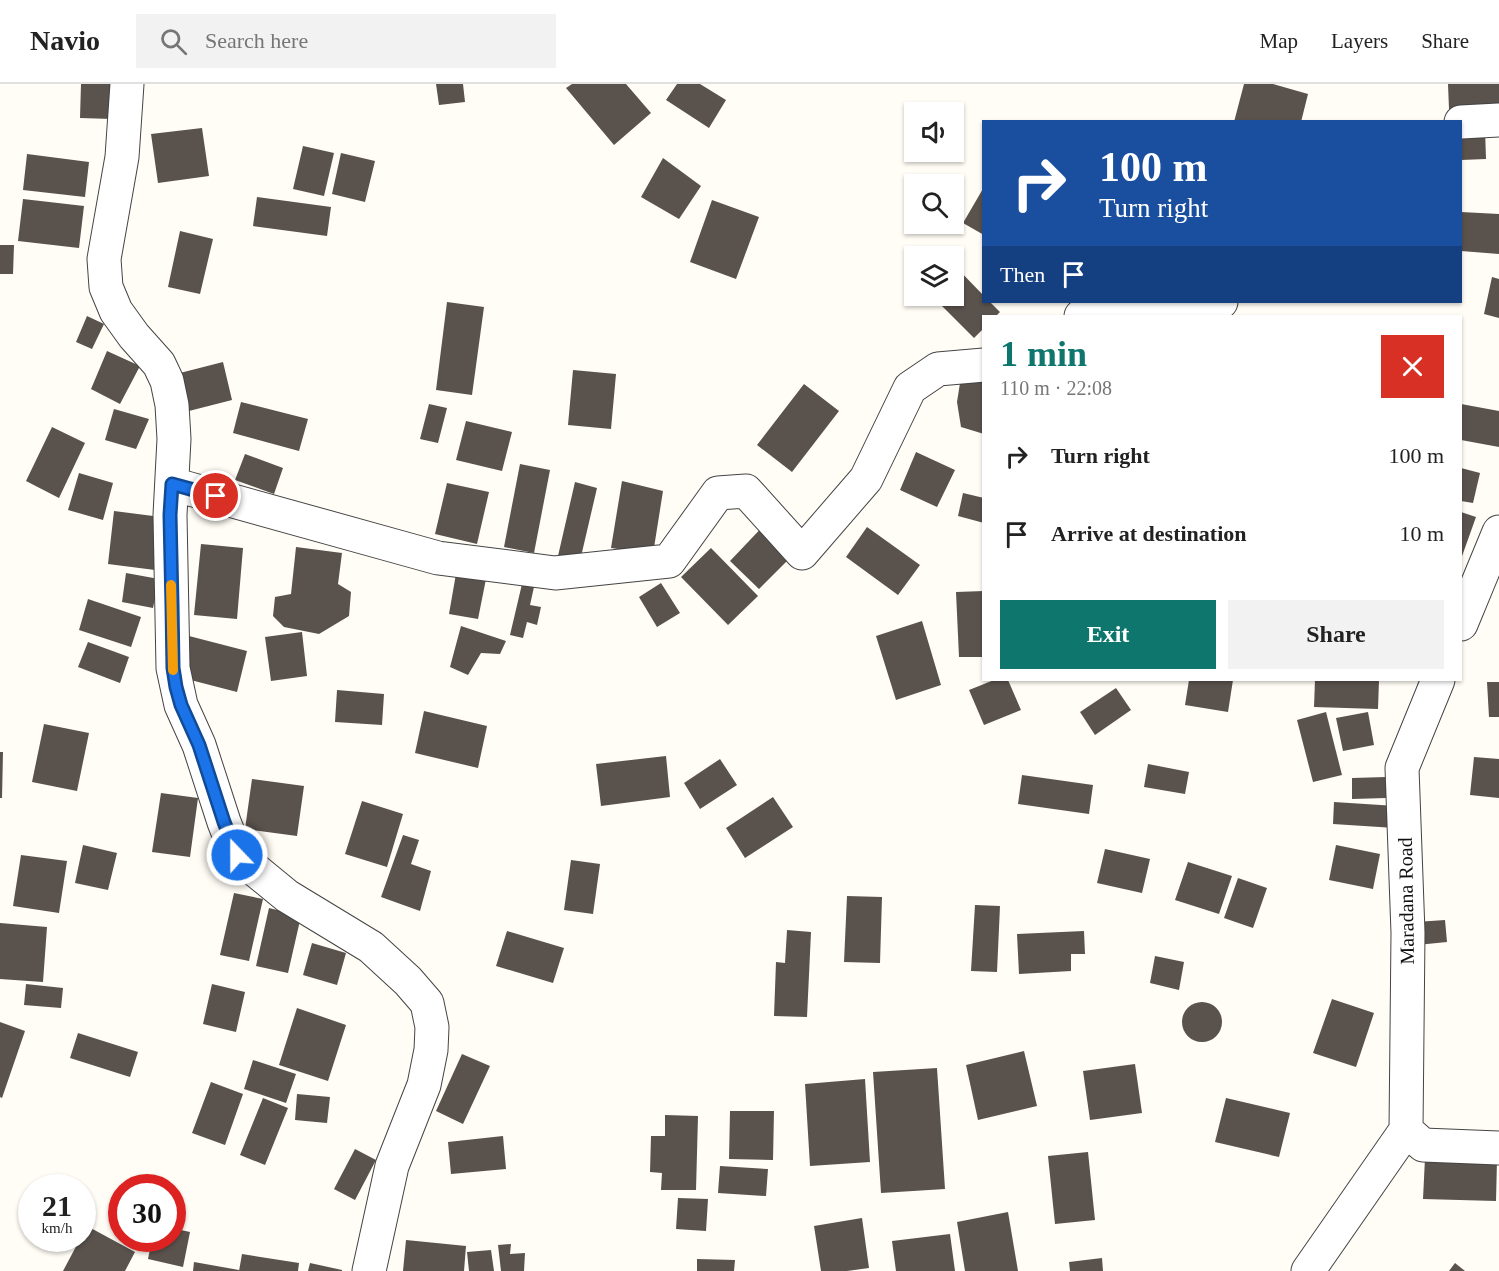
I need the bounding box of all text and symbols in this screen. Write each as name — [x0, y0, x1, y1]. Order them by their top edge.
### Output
search box — [136, 14, 556, 68]
text: Navio — [30, 25, 100, 56]
icon: search — [157, 25, 190, 58]
text: Search here — [205, 28, 308, 53]
text: Map — [1260, 29, 1298, 53]
text: Layers — [1331, 29, 1388, 53]
text: Share — [1421, 29, 1469, 53]
map controls — [904, 102, 964, 306]
button: sound — [904, 102, 964, 162]
icon: right — [1000, 144, 1078, 222]
text: 100 m — [1099, 144, 1208, 190]
button: search — [904, 174, 964, 234]
text: Turn right — [1099, 193, 1208, 223]
button: layers — [904, 246, 964, 306]
icon: arrive — [1057, 258, 1090, 291]
text: Then — [1000, 262, 1045, 287]
text: 1 min — [1000, 334, 1087, 374]
button: close — [1381, 335, 1444, 398]
text: 110 m · 22:08 — [1000, 377, 1112, 399]
icon: right — [1000, 440, 1033, 473]
text: Turn right — [1051, 443, 1150, 468]
text: 100 m — [1388, 443, 1444, 468]
pin — [190, 470, 241, 521]
icon: arrive — [199, 479, 232, 512]
icon: arrive — [1000, 518, 1033, 551]
text: Arrive at destination — [1051, 521, 1247, 546]
text: 10 m — [1399, 521, 1444, 546]
button: Exit — [1000, 600, 1216, 669]
button: Share — [1228, 600, 1444, 669]
position arrow — [205, 823, 269, 887]
street label: Maradana Road — [1394, 837, 1418, 965]
speed limit sign: 30 — [108, 1174, 186, 1252]
text: 21 — [42, 1189, 72, 1222]
text: km/h — [42, 1220, 72, 1236]

